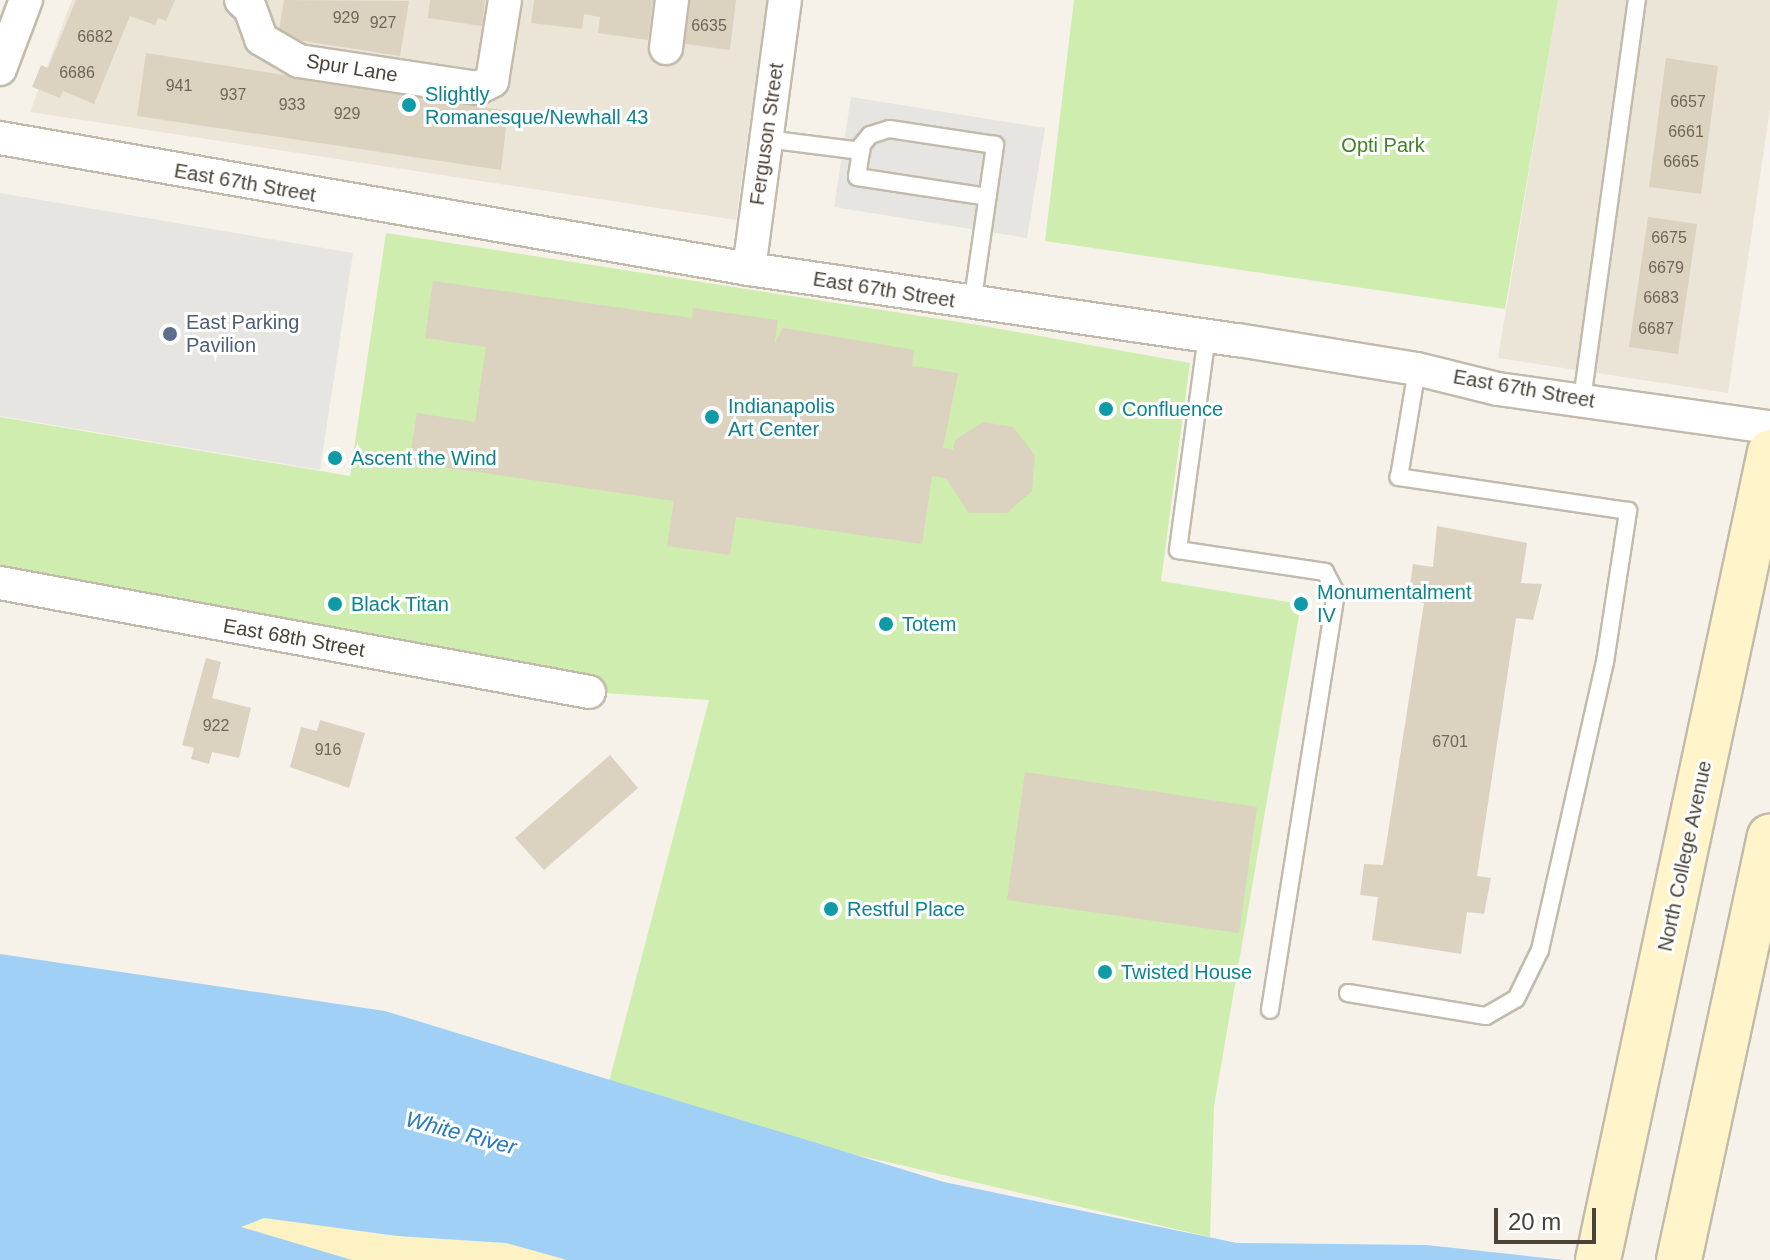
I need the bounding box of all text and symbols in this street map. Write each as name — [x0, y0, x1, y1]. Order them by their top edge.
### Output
house number: 929 — [333, 8, 359, 28]
house number: 927 — [370, 13, 396, 33]
house number: 6635 — [691, 16, 727, 36]
house number: 6682 — [77, 27, 113, 47]
street label: Spur Lane — [305, 49, 399, 87]
street label: Ferguson Street — [745, 61, 789, 207]
house number: 6686 — [59, 63, 95, 83]
house number: 941 — [166, 76, 192, 96]
place label: Slightly Romanesque/Newhall 43 — [425, 82, 648, 129]
house number: 937 — [220, 85, 246, 105]
house number: 6657 — [1670, 92, 1706, 112]
house number: 933 — [279, 95, 305, 115]
marker: Slightly Romanesque/Newhall 43 — [400, 96, 418, 114]
house number: 929 — [334, 104, 360, 124]
house number: 6661 — [1668, 122, 1704, 142]
park label: Opti Park — [1341, 133, 1425, 157]
house number: 6665 — [1663, 152, 1699, 172]
street label: East 67th Street — [172, 159, 318, 207]
house number: 6675 — [1651, 228, 1687, 248]
house number: 6679 — [1648, 258, 1684, 278]
street label: East 67th Street — [811, 267, 957, 313]
house number: 6683 — [1643, 288, 1679, 308]
place label: East Parking Pavilion — [186, 310, 299, 357]
house number: 6687 — [1638, 319, 1674, 339]
marker: East Parking Pavilion — [161, 325, 179, 343]
street label: East 67th Street — [1451, 365, 1597, 413]
place label: Indianapolis Art Center — [728, 394, 835, 441]
place label: Confluence — [1122, 397, 1223, 421]
marker: Confluence — [1097, 400, 1115, 418]
marker: Indianapolis Art Center — [703, 408, 721, 426]
place label: Ascent the Wind — [351, 446, 497, 470]
marker: Ascent the Wind — [326, 449, 344, 467]
place label: Monumentalment IV — [1317, 580, 1472, 627]
place label: Black Titan — [351, 592, 449, 616]
marker: Black Titan — [326, 595, 344, 613]
marker: Monumentalment IV — [1292, 595, 1310, 613]
place label: Totem — [902, 612, 956, 636]
street label: East 68th Street — [221, 614, 367, 662]
marker: Totem — [877, 615, 895, 633]
house number: 922 — [203, 716, 229, 736]
house number: 6701 — [1432, 732, 1468, 752]
house number: 916 — [315, 740, 341, 760]
street label: North College Avenue — [1653, 758, 1717, 954]
place label: Restful Place — [847, 897, 965, 921]
marker: Restful Place — [822, 900, 840, 918]
place label: Twisted House — [1121, 960, 1252, 984]
marker: Twisted House — [1096, 963, 1114, 981]
water label: White River — [403, 1106, 519, 1160]
scale bar — [1498, 1192, 1600, 1242]
text: 20 m — [1508, 1208, 1561, 1235]

